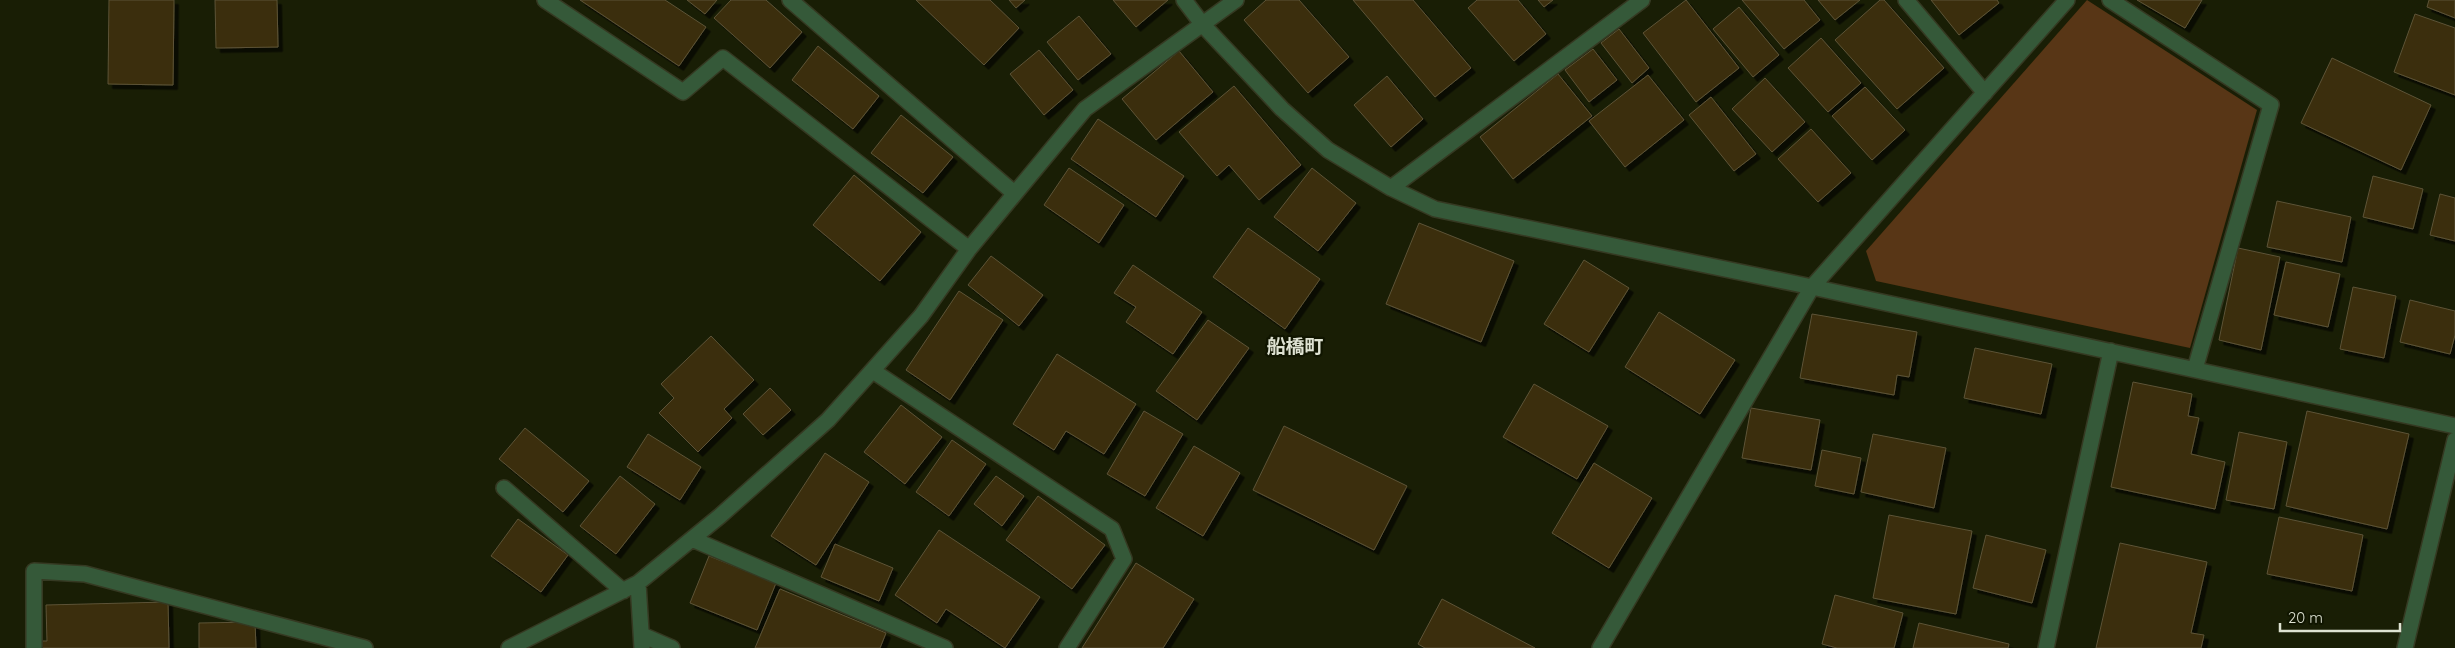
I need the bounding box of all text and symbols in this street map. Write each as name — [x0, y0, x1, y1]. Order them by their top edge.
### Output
district label: 船橋町 — [1266, 334, 1324, 358]
scale bar — [2280, 600, 2400, 632]
text: 20 m — [2288, 608, 2323, 627]

